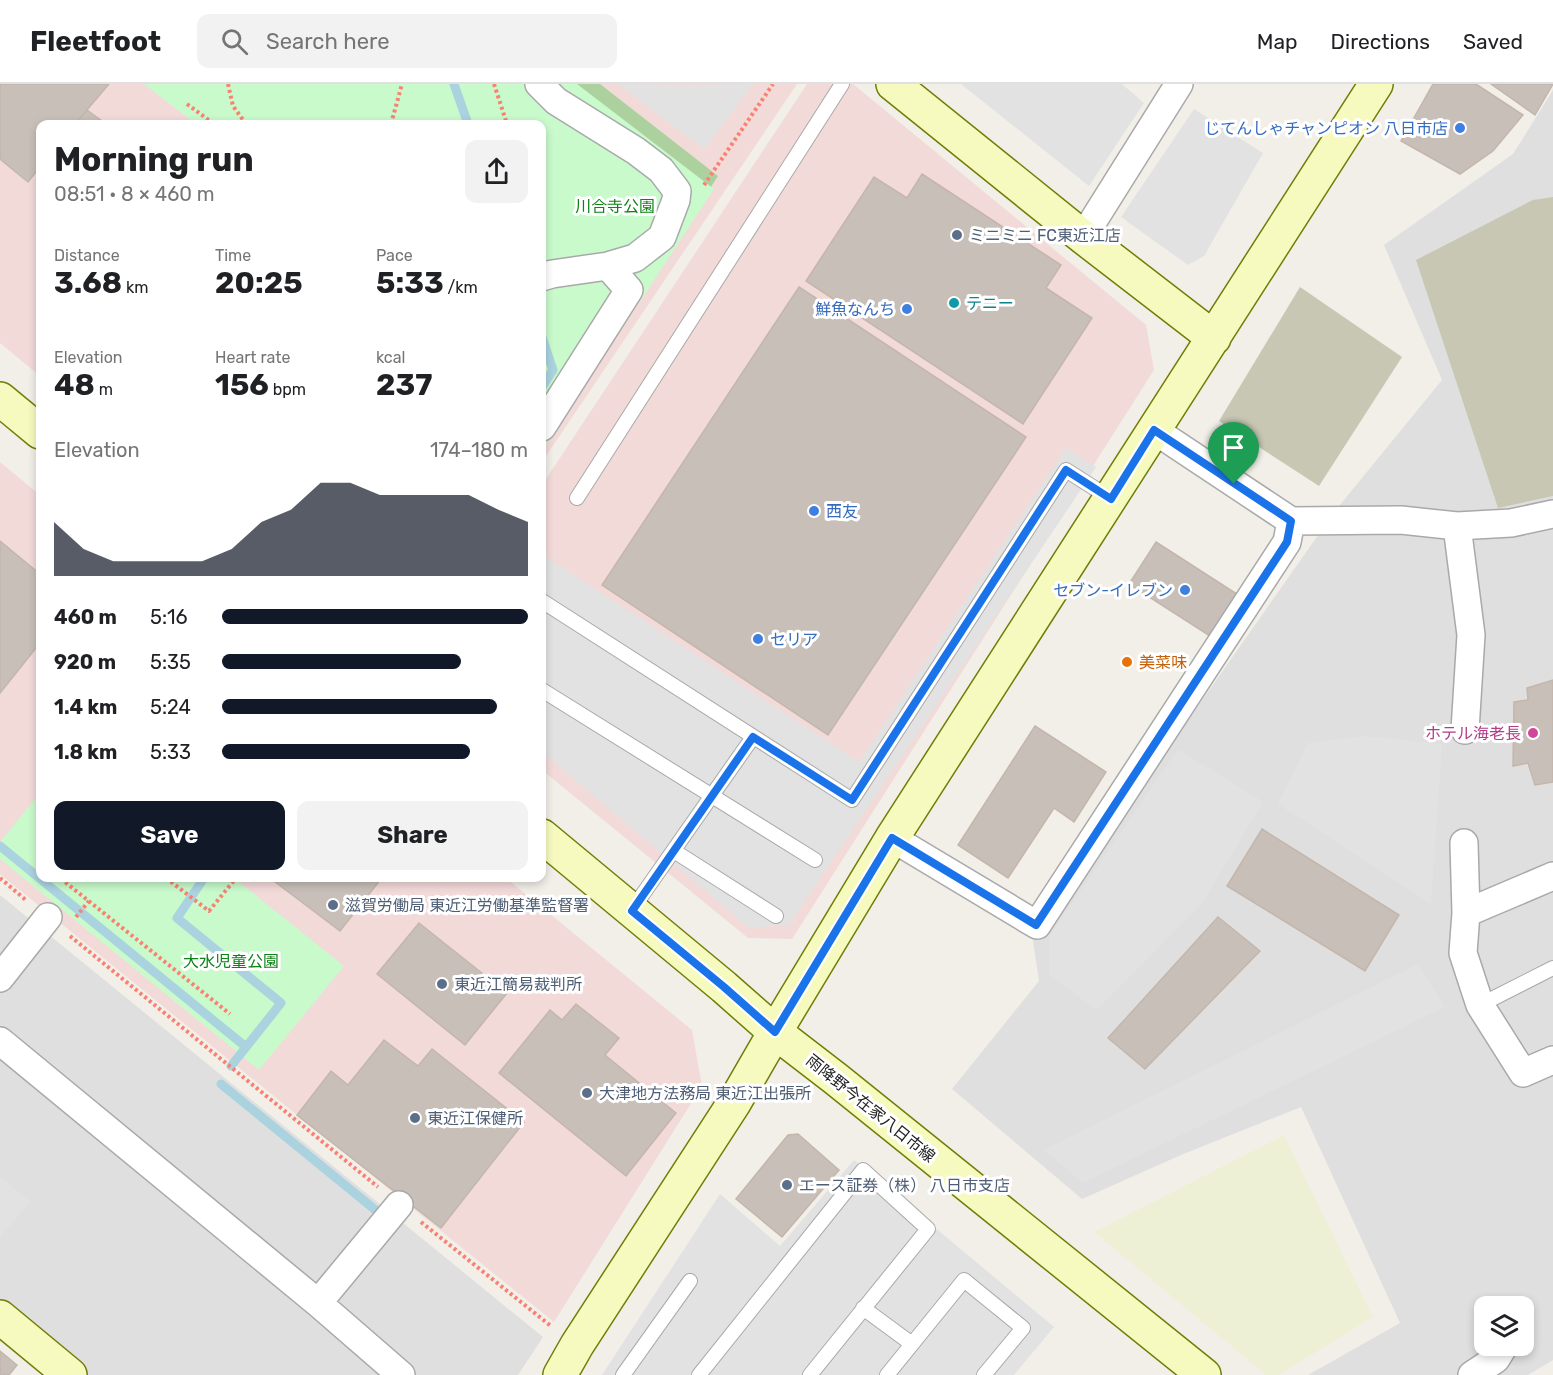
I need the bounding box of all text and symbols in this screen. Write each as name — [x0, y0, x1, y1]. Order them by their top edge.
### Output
search box — [197, 14, 617, 68]
text: Fleetfoot — [30, 25, 161, 58]
icon: search — [218, 25, 251, 58]
text: Search here — [266, 28, 389, 55]
text: Map — [1257, 29, 1298, 54]
text: Directions — [1331, 29, 1430, 54]
text: Saved — [1463, 29, 1523, 54]
place label: じてんしゃチャンピオン 八日市店 — [1204, 119, 1448, 138]
marker: じてんしゃチャンピオン 八日市店 — [1453, 121, 1467, 135]
text: Morning run — [54, 140, 254, 179]
button: share — [465, 140, 528, 203]
text: 08:51 · 8 × 460 m — [54, 182, 215, 206]
park label: 川合寺公園 — [575, 197, 655, 216]
place label: ミニミニ FC東近江店 — [969, 226, 1121, 245]
marker: ミニミニ FC東近江店 — [950, 228, 964, 242]
text: Distance — [54, 246, 120, 265]
text: Time — [215, 246, 251, 265]
text: Pace — [376, 246, 413, 265]
text: 3.68 — [54, 265, 122, 301]
text: 20:25 — [215, 265, 303, 301]
text: 5:33 — [376, 265, 444, 301]
text: km — [122, 278, 148, 297]
text: /km — [444, 278, 478, 297]
place label: テニー — [966, 294, 1014, 313]
marker: テニー — [947, 296, 961, 310]
place label: 鮮魚なんち — [815, 300, 895, 319]
marker: 鮮魚なんち — [900, 302, 914, 316]
text: Elevation — [54, 348, 123, 367]
text: Heart rate — [215, 348, 290, 367]
text: kcal — [376, 348, 405, 367]
text: 48 — [54, 367, 95, 403]
text: 156 — [215, 367, 269, 403]
text: 237 — [376, 367, 432, 403]
text: m — [95, 380, 113, 399]
text: bpm — [269, 380, 306, 399]
pin — [1208, 422, 1259, 484]
icon: arrive — [1217, 431, 1250, 464]
text: Elevation — [54, 438, 140, 462]
text: 174–180 m — [430, 438, 528, 462]
place label: 西友 — [826, 502, 858, 521]
marker: 西友 — [807, 504, 821, 518]
place label: セブン-イレブン — [1053, 581, 1173, 600]
marker: セブン-イレブン — [1178, 583, 1192, 597]
text: 460 m — [54, 605, 117, 629]
text: 5:16 — [150, 605, 188, 629]
place label: セリア — [770, 630, 818, 649]
marker: セリア — [751, 632, 765, 646]
text: 920 m — [54, 650, 116, 674]
text: 5:35 — [150, 650, 191, 674]
place label: 美菜味 — [1139, 653, 1187, 672]
marker: 美菜味 — [1120, 655, 1134, 669]
text: 1.4 km — [54, 695, 117, 719]
text: 5:24 — [150, 695, 191, 719]
place label: ホテル海老長 — [1425, 724, 1521, 743]
marker: ホテル海老長 — [1526, 726, 1540, 740]
text: 1.8 km — [54, 740, 117, 764]
text: 5:33 — [150, 740, 191, 764]
button: Save — [54, 801, 285, 870]
button: Share — [297, 801, 528, 870]
place label: 滋賀労働局 東近江労働基準監督署 — [345, 896, 589, 915]
marker: 滋賀労働局 東近江労働基準監督署 — [326, 898, 340, 912]
park label: 大水児童公園 — [183, 952, 279, 971]
place label: 東近江簡易裁判所 — [454, 975, 582, 994]
marker: 東近江簡易裁判所 — [435, 977, 449, 991]
street label: 雨降野今在家八日市線 — [803, 1051, 939, 1166]
place label: 大津地方法務局 東近江出張所 — [599, 1084, 811, 1103]
marker: 大津地方法務局 東近江出張所 — [580, 1086, 594, 1100]
place label: 東近江保健所 — [427, 1109, 523, 1128]
marker: 東近江保健所 — [408, 1111, 422, 1125]
place label: エース証券（株） 八日市支店 — [799, 1176, 1010, 1195]
marker: エース証券（株） 八日市支店 — [780, 1178, 794, 1192]
map controls — [1474, 1296, 1534, 1356]
button: layers — [1474, 1296, 1534, 1356]

